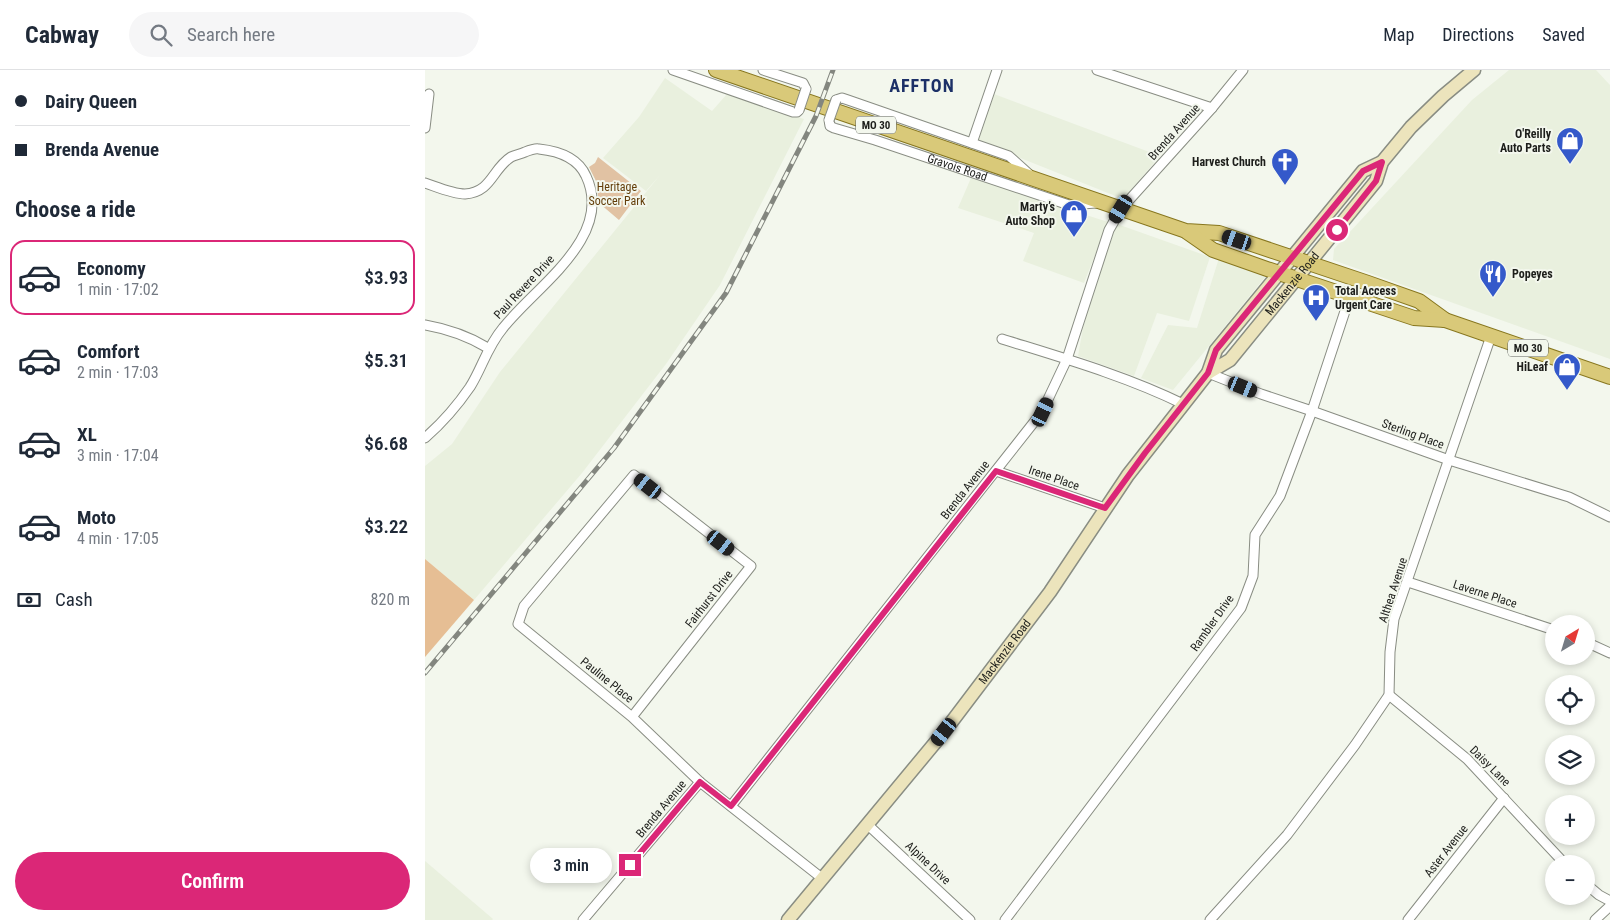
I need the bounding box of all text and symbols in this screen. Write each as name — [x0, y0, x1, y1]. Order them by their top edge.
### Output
search box — [129, 12, 479, 57]
text: Cabway — [25, 21, 99, 49]
icon: search — [147, 21, 175, 49]
text: Search here — [187, 23, 275, 46]
text: Map — [1383, 24, 1414, 45]
text: Directions — [1442, 24, 1514, 45]
text: Saved — [1542, 24, 1585, 45]
district label: AFFTON — [889, 75, 955, 96]
text: Dairy Queen — [45, 90, 137, 113]
street label: Brenda Avenue — [1145, 101, 1203, 163]
road number: MO 30 — [856, 116, 896, 134]
shop icon: O'Reilly Auto Parts — [1555, 126, 1585, 165]
place label: O'Reilly Auto Parts — [1500, 127, 1552, 155]
text: Brenda Avenue — [45, 138, 159, 161]
church icon: Harvest Church — [1270, 147, 1300, 186]
street label: Gravois Road — [925, 151, 989, 184]
place label: Harvest Church — [1192, 155, 1266, 169]
park label: Heritage Soccer Park — [589, 180, 646, 208]
car — [1106, 192, 1135, 226]
text: Choose a ride — [15, 197, 136, 222]
shop icon: Marty’s Auto Shop — [1059, 199, 1089, 238]
place label: Marty’s Auto Shop — [1005, 200, 1056, 228]
route start — [1326, 219, 1348, 241]
car — [1220, 228, 1253, 252]
street label: Mackenzie Road — [1262, 249, 1322, 318]
street label: Paul Revere Drive — [491, 252, 557, 322]
icon: car — [17, 255, 62, 300]
text: Economy — [77, 257, 146, 280]
restaurant icon: Popeyes — [1478, 259, 1508, 298]
text: $3.93 — [364, 266, 408, 289]
place label: Popeyes — [1512, 267, 1553, 281]
text: 1 min · 17:02 — [77, 280, 159, 299]
hospital icon: Total Access Urgent Care — [1301, 283, 1331, 322]
place label: Total Access Urgent Care — [1335, 284, 1397, 312]
icon: car — [17, 338, 62, 383]
text: Comfort — [77, 340, 140, 363]
road number: MO 30 — [1508, 340, 1548, 356]
text: $5.31 — [364, 349, 408, 372]
shop icon: HiLeaf — [1552, 352, 1582, 391]
place label: HiLeaf — [1517, 360, 1548, 374]
text: 2 min · 17:03 — [77, 363, 159, 382]
car — [1226, 374, 1259, 400]
car — [1029, 395, 1056, 429]
street label: Sterling Place — [1380, 416, 1446, 452]
icon: car — [17, 421, 62, 466]
text: XL — [77, 423, 97, 446]
text: $6.68 — [364, 432, 408, 455]
text: 3 min · 17:04 — [77, 446, 159, 465]
street label: Brenda Avenue — [938, 458, 992, 522]
street label: Irene Place — [1027, 463, 1082, 493]
car — [631, 471, 664, 501]
icon: car — [17, 504, 62, 549]
text: Moto — [77, 506, 116, 529]
text: $3.22 — [364, 515, 408, 538]
car — [704, 528, 737, 558]
text: 4 min · 17:05 — [77, 529, 159, 548]
street label: Althea Avenue — [1376, 555, 1410, 624]
street label: Fairhurst Drive — [682, 567, 736, 630]
street label: Laverne Place — [1451, 577, 1519, 611]
icon: cash — [15, 586, 43, 614]
text: Cash — [55, 588, 93, 611]
text: 820 m — [371, 590, 410, 609]
street label: Rambler Drive — [1187, 592, 1237, 654]
north arrow — [1545, 615, 1595, 665]
map controls — [1545, 615, 1595, 905]
street label: Mackenzie Road — [976, 616, 1034, 687]
street label: Pauline Place — [578, 654, 637, 706]
button: locate — [1545, 675, 1595, 725]
car — [928, 716, 959, 748]
button: layers — [1545, 735, 1595, 785]
street label: Daisy Lane — [1467, 743, 1513, 789]
street label: Brenda Avenue — [633, 777, 689, 841]
button: + — [1545, 795, 1595, 845]
street label: Aster Avenue — [1421, 822, 1471, 880]
street label: Alpine Drive — [903, 839, 954, 888]
callout: 3 min — [530, 848, 613, 882]
button: Confirm — [15, 852, 410, 910]
route end — [619, 854, 641, 876]
button: − — [1545, 855, 1595, 905]
text: 3 min — [553, 856, 589, 875]

